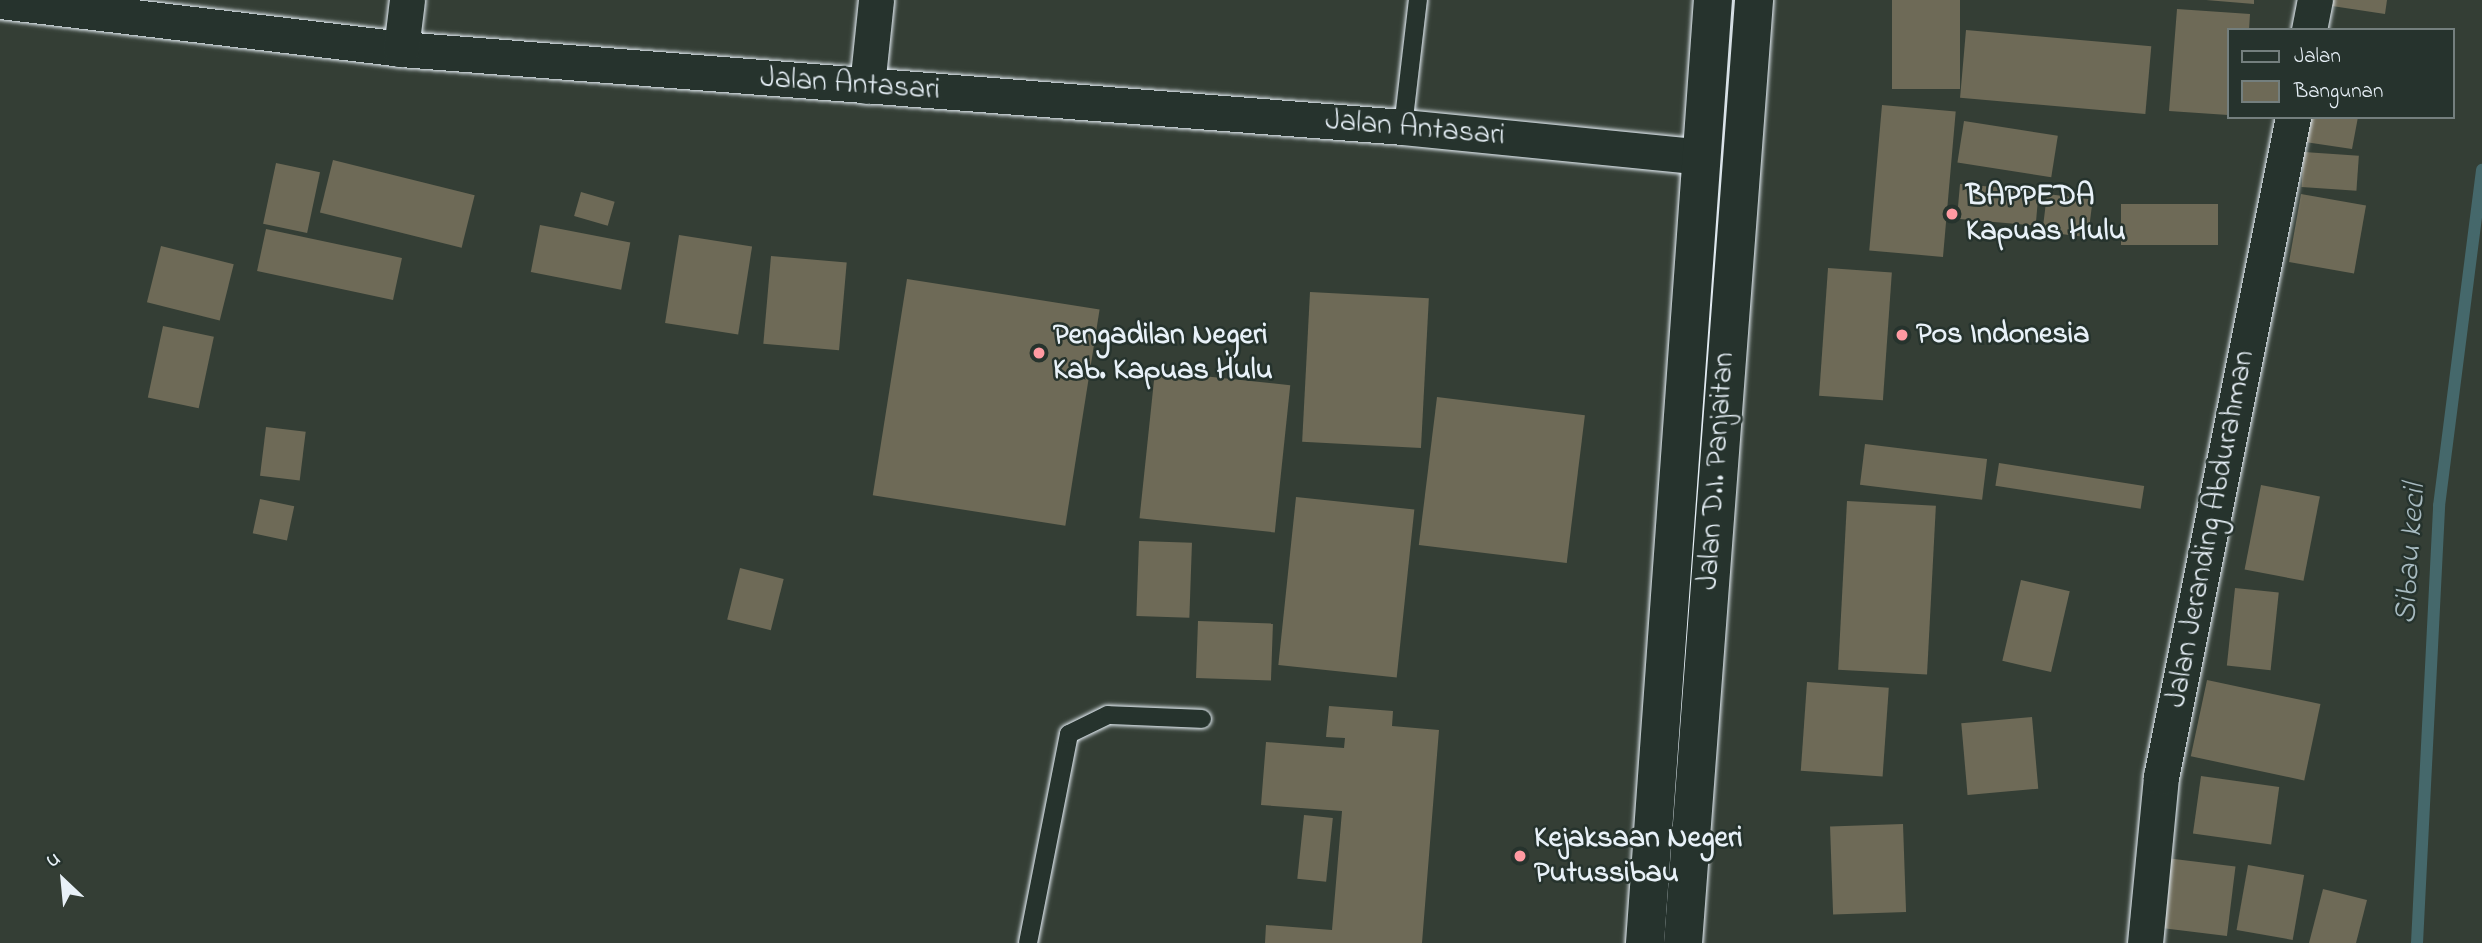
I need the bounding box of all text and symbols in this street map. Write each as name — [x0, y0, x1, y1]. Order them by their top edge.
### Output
legend — [2226, 28, 2454, 119]
text: Jalan — [2294, 42, 2341, 72]
street label: Jalan Antasari — [759, 61, 941, 109]
text: Bangunan — [2294, 77, 2383, 107]
street label: Jalan Antasari — [1324, 103, 1506, 155]
place label: BAPPEDA Kapuas Hulu — [1966, 179, 2126, 249]
marker: BAPPEDA Kapuas Hulu — [1944, 206, 1960, 222]
place label: Pos Indonesia — [1916, 317, 2089, 353]
place label: Pengadilan Negeri Kab. Kapuas Hulu — [1053, 318, 1273, 388]
marker: Pos Indonesia — [1894, 327, 1910, 343]
marker: Pengadilan Negeri Kab. Kapuas Hulu — [1031, 345, 1047, 361]
street label: Jalan Jeranding Abdurahman — [2159, 347, 2263, 711]
street label: Jalan D.I. Panjaitan — [1691, 351, 1743, 591]
water label: Sibau kecil — [2388, 483, 2436, 625]
place label: Kejaksaan Negeri Putussibau — [1534, 821, 1743, 892]
north arrow — [28, 845, 98, 915]
text: U — [42, 846, 65, 875]
marker: Kejaksaan Negeri Putussibau — [1512, 848, 1528, 864]

